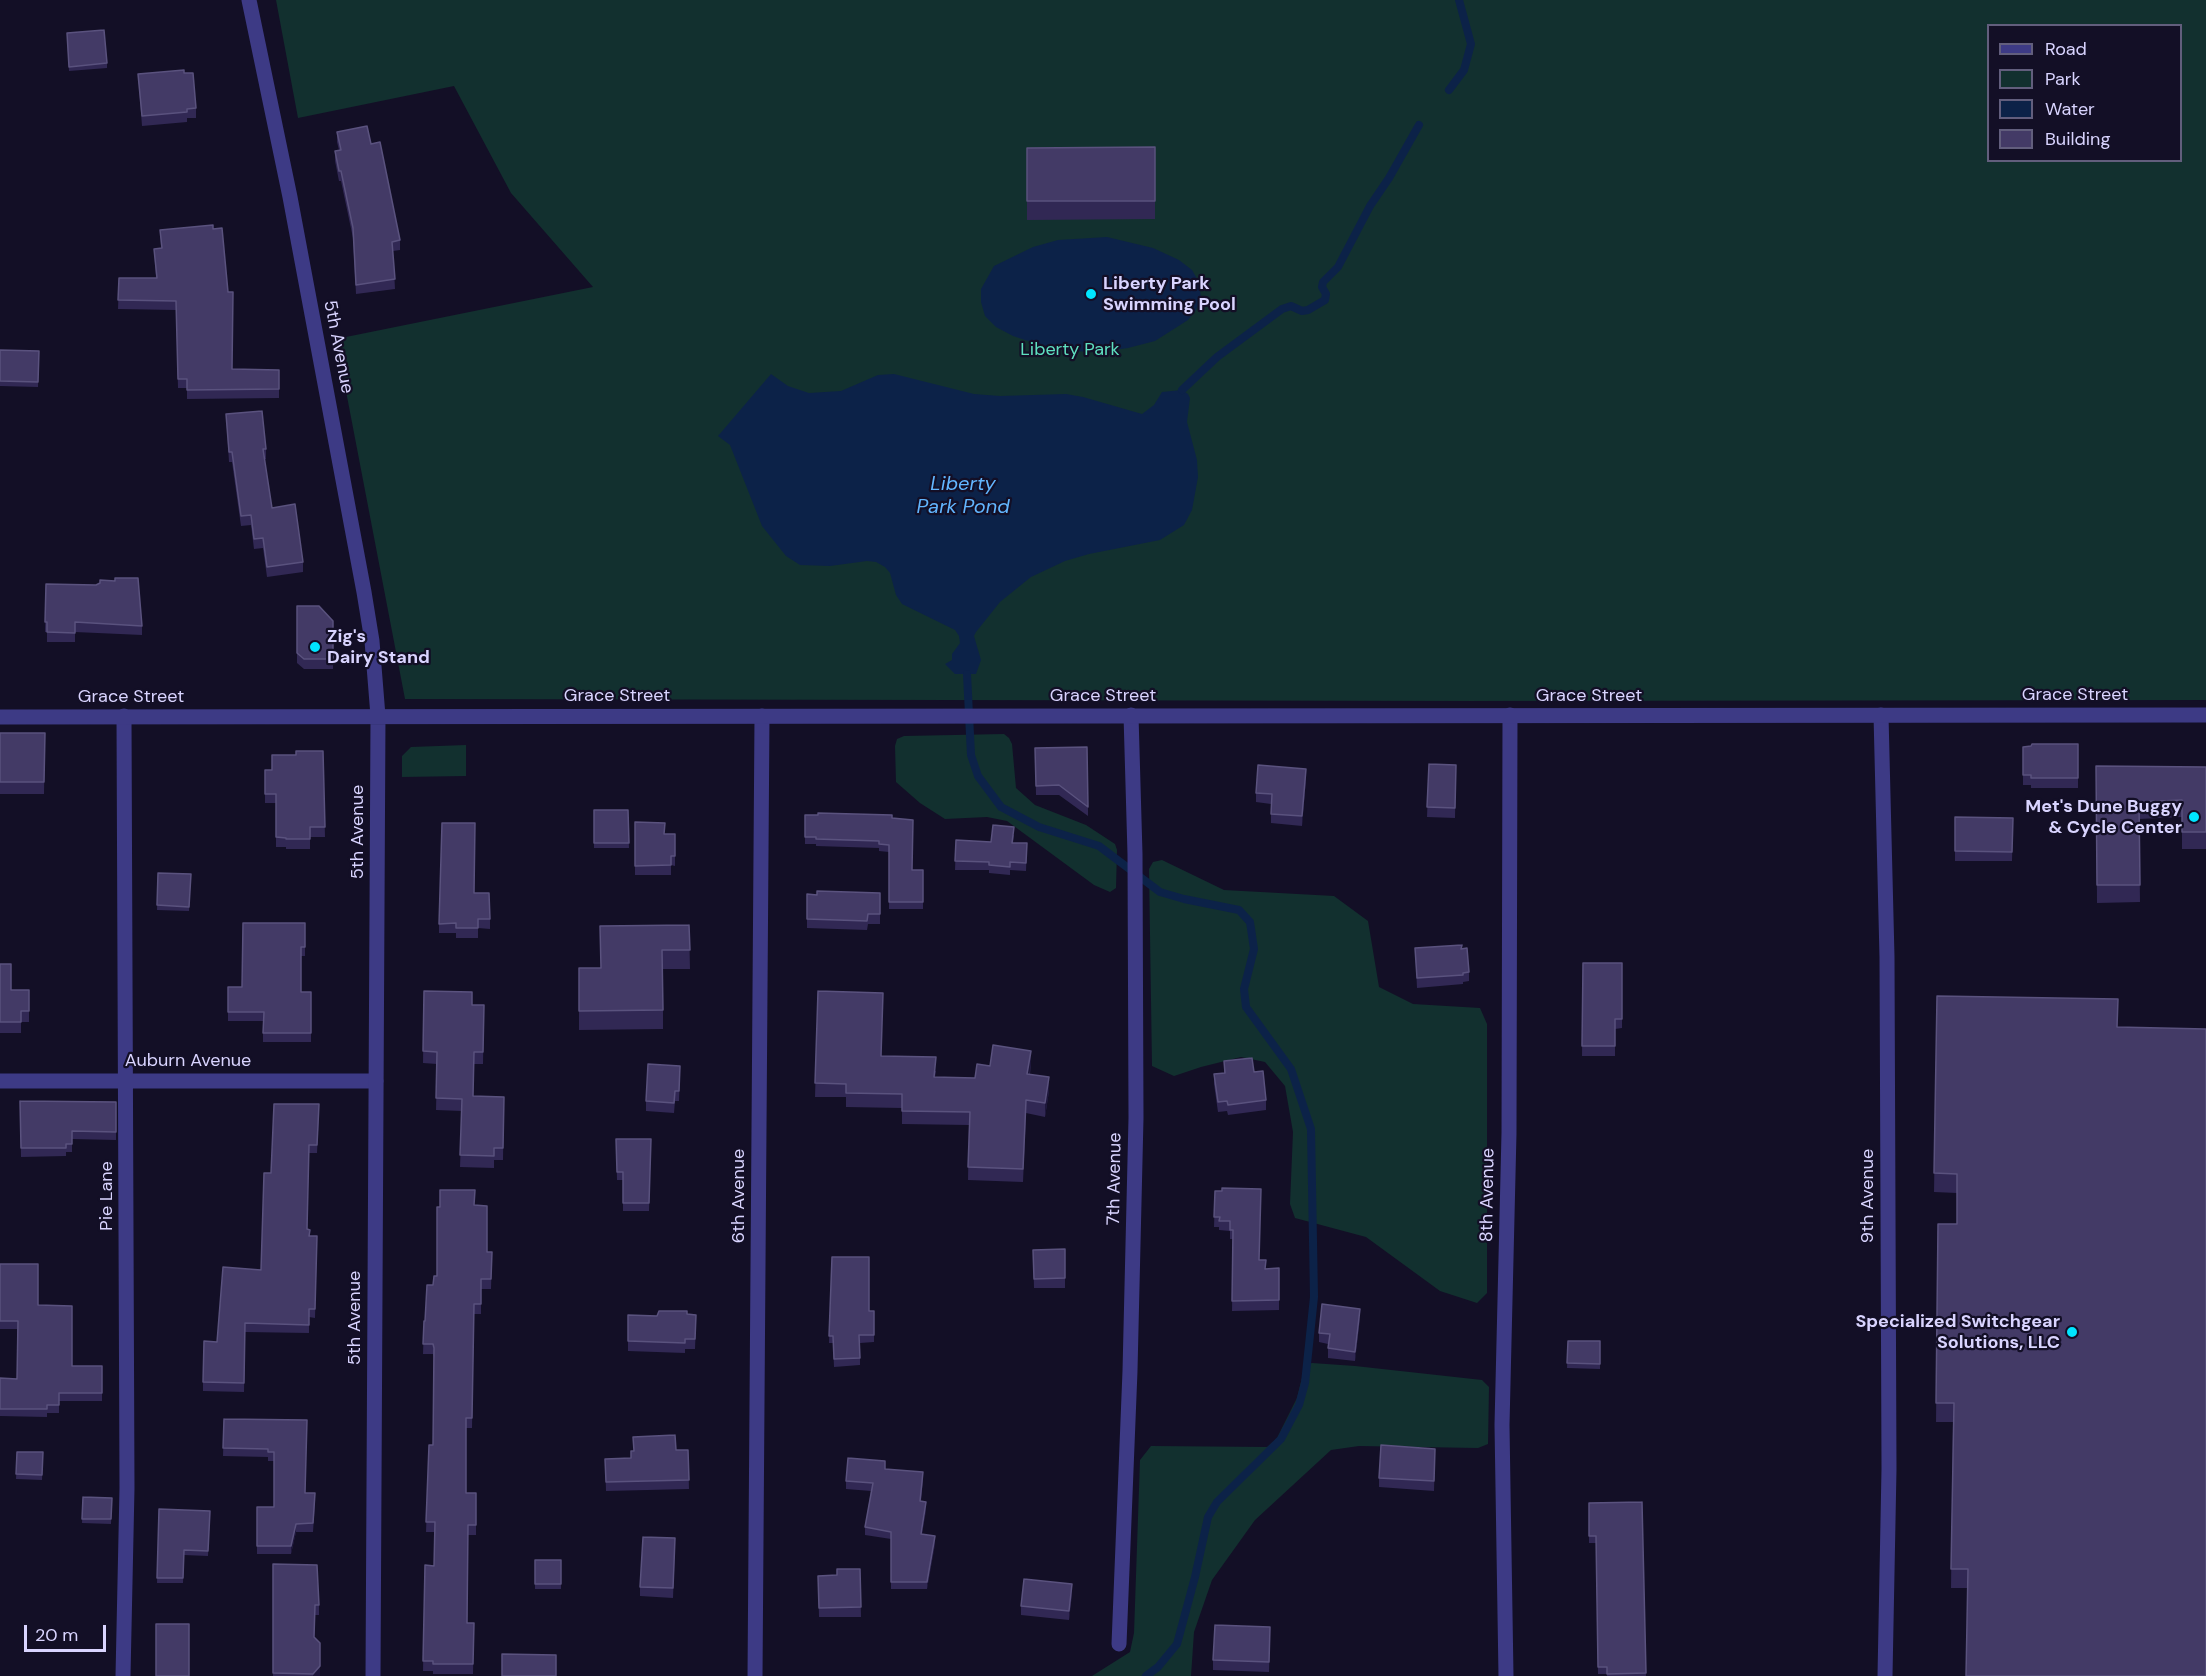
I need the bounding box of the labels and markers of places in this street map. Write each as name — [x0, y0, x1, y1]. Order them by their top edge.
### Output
place label: Liberty Park Swimming Pool — [1103, 273, 1236, 316]
marker: Liberty Park Swimming Pool — [1084, 287, 1098, 301]
place label: Zig's Dairy Stand — [327, 626, 430, 668]
marker: Zig's Dairy Stand — [308, 640, 322, 654]
place label: Met's Dune Buggy & Cycle Center — [2025, 796, 2182, 838]
marker: Met's Dune Buggy & Cycle Center — [2187, 810, 2201, 824]
place label: Specialized Switchgear Solutions, LLC — [1855, 1311, 2060, 1354]
marker: Specialized Switchgear Solutions, LLC — [2065, 1325, 2079, 1339]

